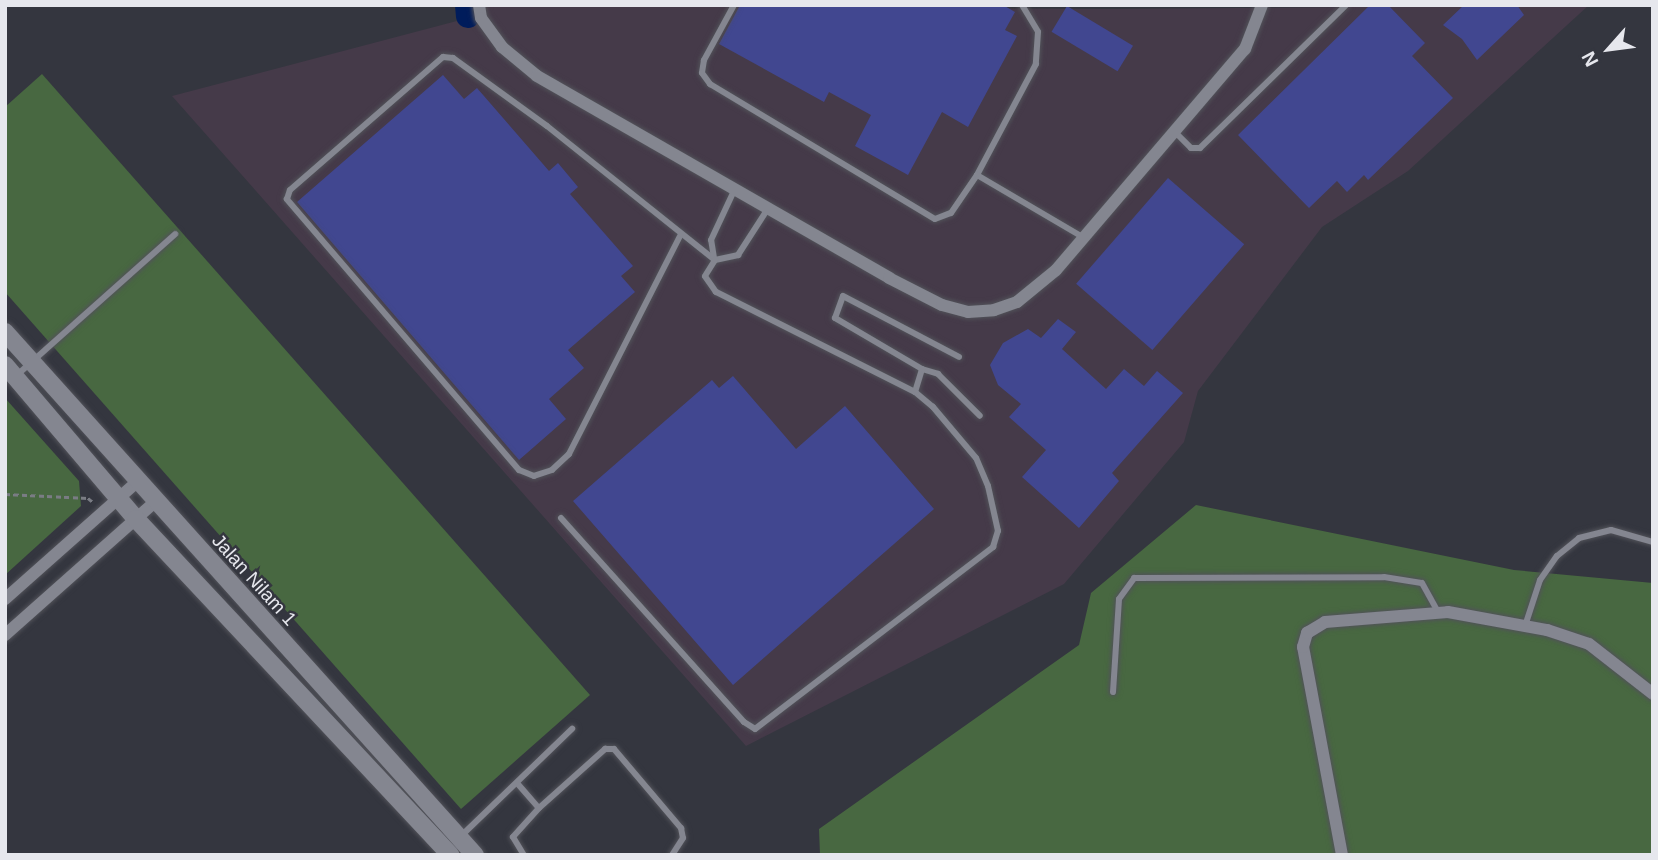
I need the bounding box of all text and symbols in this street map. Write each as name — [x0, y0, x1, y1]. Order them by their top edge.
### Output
north arrow — [1574, 14, 1644, 84]
text: N — [1578, 48, 1603, 70]
street label: Jalan Nilam 1 — [207, 530, 301, 630]

